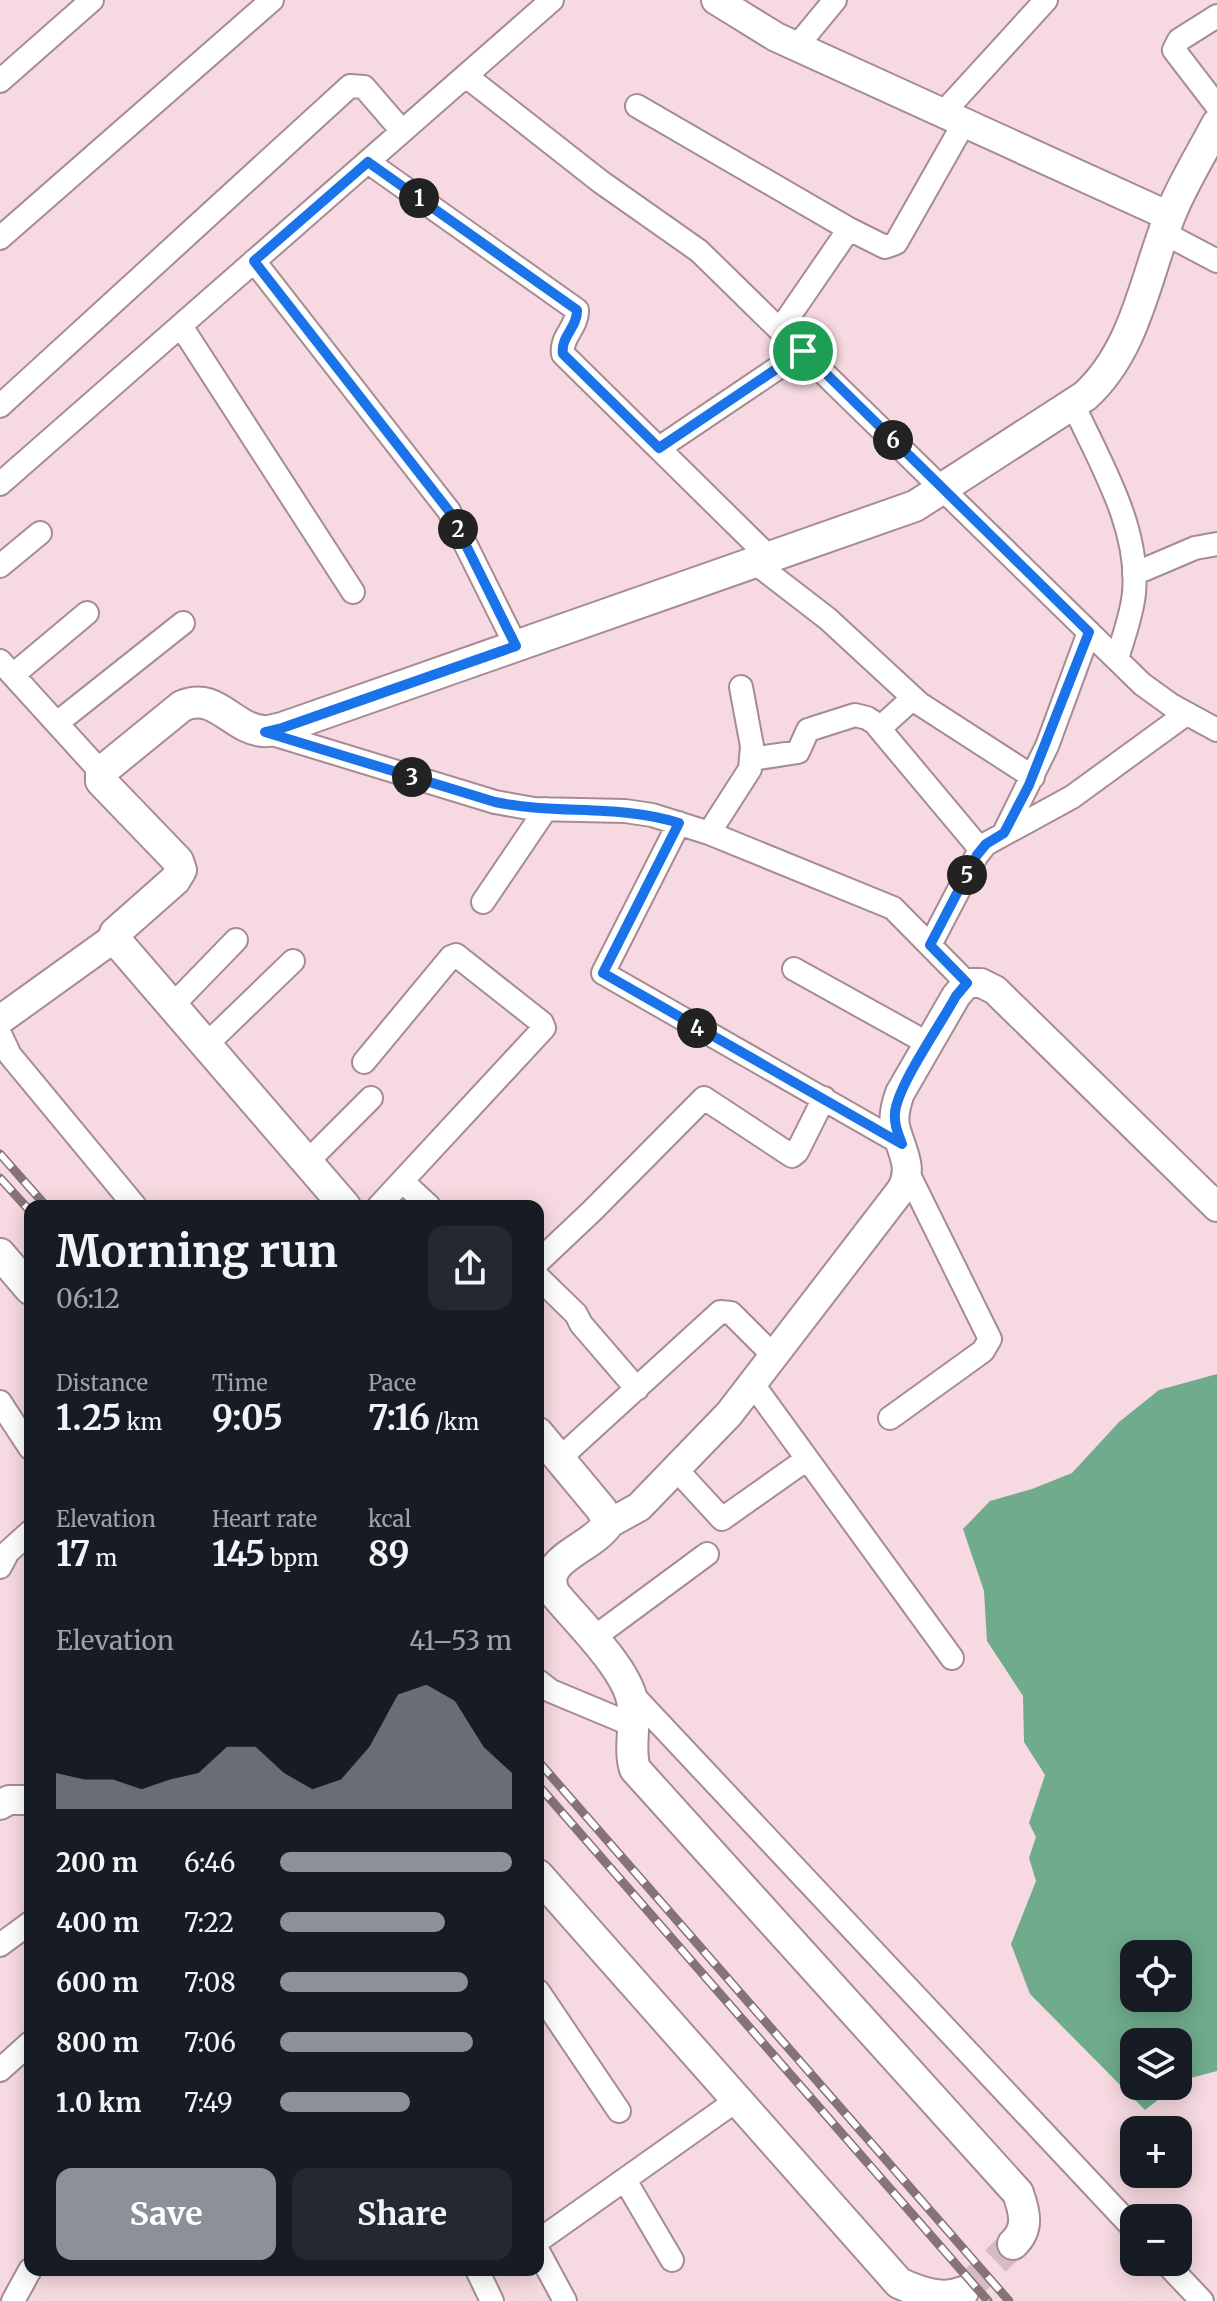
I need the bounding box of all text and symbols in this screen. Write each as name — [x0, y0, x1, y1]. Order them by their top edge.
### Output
pin: 1 — [399, 178, 439, 218]
text: 1 — [414, 184, 424, 212]
pin — [769, 317, 837, 385]
icon: arrive — [781, 329, 825, 373]
pin: 6 — [873, 420, 913, 460]
text: 6 — [886, 426, 900, 454]
pin: 2 — [438, 509, 478, 549]
text: 2 — [452, 515, 464, 543]
pin: 3 — [392, 757, 432, 797]
text: 3 — [406, 763, 418, 791]
pin: 5 — [947, 855, 987, 895]
text: 5 — [961, 861, 973, 889]
pin: 4 — [677, 1008, 717, 1048]
text: 4 — [690, 1014, 704, 1042]
text: Morning run — [56, 1224, 338, 1279]
button: share — [428, 1226, 512, 1310]
text: 06:12 — [56, 1282, 120, 1315]
text: Distance — [56, 1369, 148, 1397]
text: Time — [212, 1369, 268, 1397]
text: Pace — [368, 1369, 416, 1397]
text: 1.25 — [56, 1397, 121, 1439]
text: 9:05 — [212, 1397, 283, 1439]
text: 7:16 — [368, 1397, 430, 1439]
text: km — [121, 1408, 162, 1436]
text: /km — [430, 1408, 479, 1436]
text: Elevation — [56, 1505, 156, 1533]
text: Heart rate — [212, 1505, 317, 1533]
text: kcal — [368, 1505, 411, 1533]
text: 17 — [56, 1533, 90, 1575]
text: 145 — [212, 1533, 265, 1575]
text: 89 — [368, 1533, 409, 1575]
text: m — [90, 1544, 117, 1572]
text: bpm — [265, 1544, 319, 1572]
text: Elevation — [56, 1624, 174, 1657]
text: 41–53 m — [409, 1624, 512, 1657]
text: 200 m — [56, 1846, 138, 1879]
text: 6:46 — [184, 1846, 235, 1879]
text: 400 m — [56, 1906, 139, 1939]
text: 7:22 — [184, 1906, 234, 1939]
map controls — [1120, 1940, 1192, 2276]
button: locate — [1120, 1940, 1192, 2012]
text: 600 m — [56, 1966, 139, 1999]
text: 7:08 — [184, 1966, 236, 1999]
text: 800 m — [56, 2026, 139, 2059]
text: 7:06 — [184, 2026, 236, 2059]
button: layers — [1120, 2028, 1192, 2100]
text: 1.0 km — [56, 2086, 141, 2119]
text: 7:49 — [184, 2086, 233, 2119]
button: + — [1120, 2116, 1192, 2188]
button: Save — [56, 2168, 276, 2260]
button: Share — [292, 2168, 512, 2260]
button: − — [1120, 2204, 1192, 2276]

